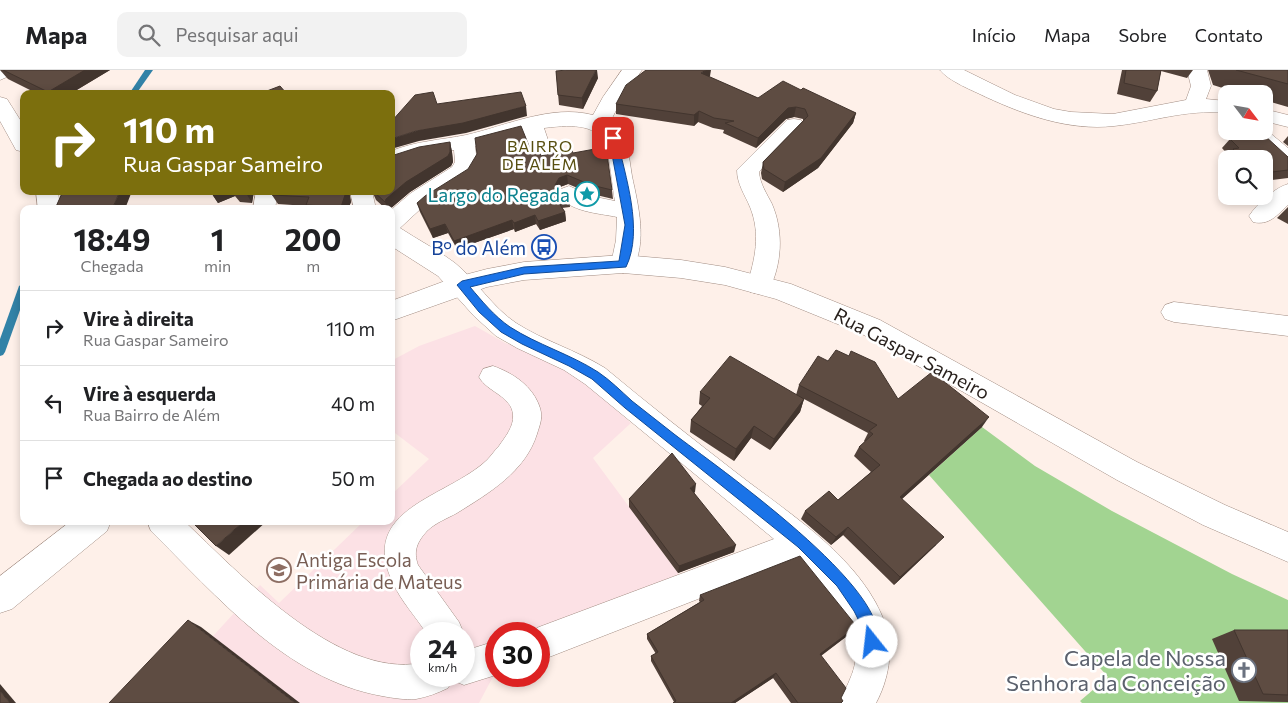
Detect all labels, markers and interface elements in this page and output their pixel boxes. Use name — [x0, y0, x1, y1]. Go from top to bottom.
search box — [117, 12, 467, 57]
text: Mapa — [25, 20, 87, 49]
icon: search — [135, 21, 163, 49]
text: Pesquisar aqui — [175, 23, 299, 46]
text: Início — [972, 24, 1016, 46]
text: Mapa — [1044, 24, 1090, 46]
text: Sobre — [1118, 24, 1167, 46]
text: Contato — [1195, 24, 1263, 46]
north arrow — [1218, 85, 1272, 140]
map controls — [1218, 85, 1273, 205]
text: 110 m — [123, 107, 215, 150]
icon: right — [40, 110, 105, 175]
pin — [592, 117, 634, 159]
icon: arrive — [599, 124, 627, 152]
district label: BAIRRO DE ALÉM — [502, 136, 578, 173]
text: Rua Gaspar Sameiro — [123, 150, 323, 177]
button: search — [1218, 150, 1273, 205]
place icon: Largo do Regada — [574, 181, 600, 207]
place label: Largo do Regada — [427, 183, 570, 206]
text: 18:49 — [74, 220, 150, 257]
text: 1 — [211, 220, 224, 257]
text: 200 — [285, 220, 342, 257]
bus stop icon: Bº do Além — [531, 234, 557, 260]
place label: Bº do Além — [431, 236, 526, 259]
text: Chegada — [80, 256, 144, 275]
text: min — [204, 256, 231, 275]
text: m — [306, 256, 320, 275]
street label: Rua Gaspar Sameiro — [830, 302, 994, 404]
text: Vire à direita — [83, 307, 194, 330]
icon: right — [40, 314, 68, 342]
text: 110 m — [326, 317, 375, 340]
text: Rua Gaspar Sameiro — [83, 330, 229, 349]
text: Vire à esquerda — [83, 382, 216, 405]
icon: left — [40, 389, 68, 417]
text: 40 m — [331, 392, 375, 415]
text: Rua Bairro de Além — [83, 405, 220, 424]
icon: arrive — [40, 464, 68, 492]
text: Chegada ao destino — [83, 467, 253, 490]
text: 50 m — [331, 467, 375, 490]
place label: Antiga Escola Primária de Mateus — [296, 548, 462, 593]
school or university icon: Antiga Escola Primária de Mateus — [266, 557, 292, 583]
position arrow — [845, 615, 897, 667]
speed limit sign: 30 — [485, 622, 550, 687]
text: 24 — [428, 633, 457, 663]
place label: Capela de Nossa Senhora da Conceição — [1006, 644, 1226, 696]
church icon: Capela de Nossa Senhora da Conceição — [1231, 657, 1257, 683]
text: km/h — [428, 660, 457, 674]

